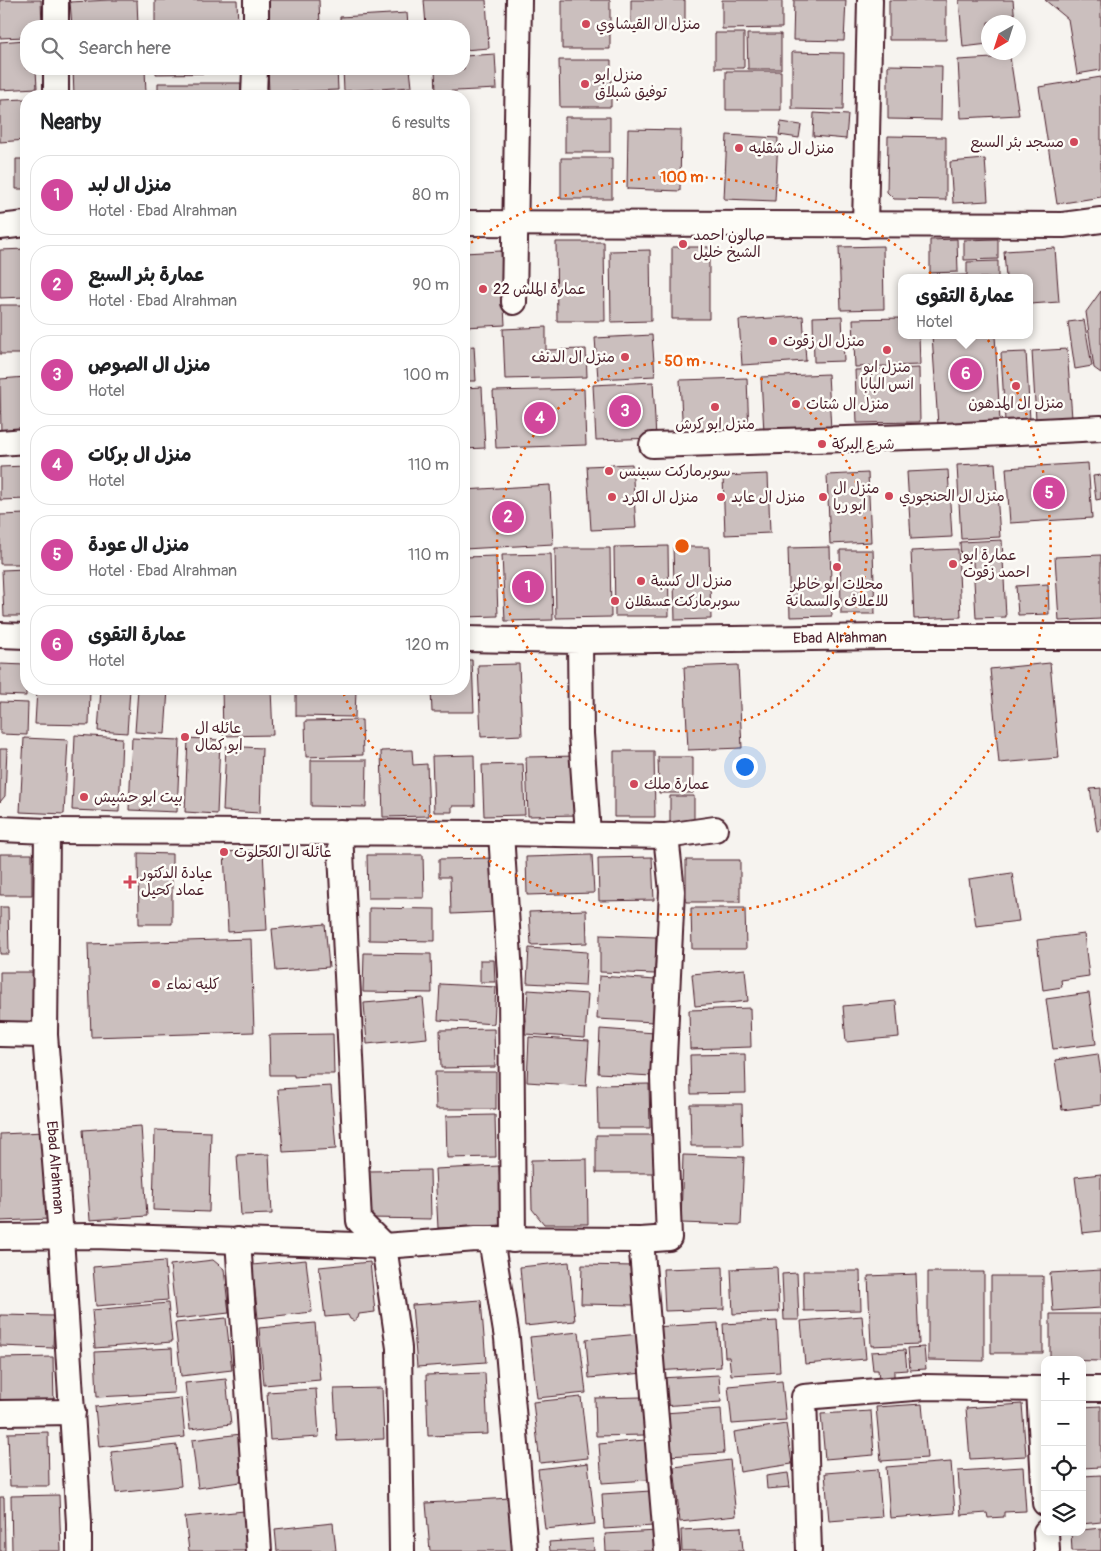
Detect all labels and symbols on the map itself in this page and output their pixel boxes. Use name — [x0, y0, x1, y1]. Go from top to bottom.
place label: منزل ال القيشاوي — [596, 15, 701, 35]
north arrow — [981, 15, 1026, 60]
marker: منزل ال القيشاوي — [580, 18, 592, 30]
place label: منزل ابو توفيق شبلاق — [594, 66, 667, 102]
marker: منزل ابو توفيق شبلاق — [579, 78, 591, 90]
place label: مسجد بئر السبع — [970, 133, 1064, 153]
marker: مسجد بئر السبع — [1068, 136, 1080, 148]
place label: منزل ال شقليه — [749, 139, 834, 158]
marker: منزل ال شقليه — [733, 142, 745, 154]
text: 100 m — [661, 168, 703, 187]
place label: صالون احمد الشيخ خليل — [693, 226, 765, 262]
marker: صالون احمد الشيخ خليل — [677, 238, 689, 250]
place label: عمارة الملش 22 — [493, 280, 586, 299]
marker: عمارة الملش 22 — [477, 283, 489, 295]
place label: منزل ال زقوت — [783, 332, 865, 351]
marker: منزل ال زقوت — [767, 335, 779, 347]
marker: منزل ابو انس البابا — [881, 344, 893, 356]
place label: منزل ال الدنف — [532, 348, 615, 367]
marker: منزل ال الدنف — [619, 351, 631, 363]
text: 50 m — [665, 352, 699, 371]
pin: 6 — [950, 355, 982, 393]
place label: منزل ابو انس البابا — [860, 358, 914, 394]
marker: منزل ال المدهون — [1010, 380, 1022, 392]
pin: 3 — [609, 392, 641, 430]
place label: منزل ال المدهون — [968, 394, 1064, 413]
place label: منزل ال شتات — [806, 395, 889, 414]
marker: منزل ال شتات — [790, 398, 802, 410]
pin: 4 — [524, 399, 556, 437]
marker: منزل ابو كرش — [709, 401, 721, 413]
place label: منزل ابو كرش — [675, 415, 755, 434]
place label: شرع البركة — [832, 435, 895, 454]
marker: شرع البركة — [816, 438, 828, 450]
place label: سوبرماركت سبينس — [619, 462, 731, 481]
marker: سوبرماركت سبينس — [603, 465, 615, 477]
pin: 5 — [1033, 474, 1065, 512]
place label: منزل ال ابو ريا — [833, 479, 880, 515]
place label: منزل ال الحنجوري — [899, 487, 1005, 507]
place label: منزل ال الكرد — [622, 488, 699, 507]
place label: منزل ال عابد — [731, 488, 805, 507]
marker: منزل ال الحنجوري — [883, 490, 895, 502]
marker: منزل ال الكرد — [606, 491, 618, 503]
marker: منزل ال عابد — [715, 491, 727, 503]
marker: منزل ال ابو ريا — [817, 491, 829, 503]
pin: 2 — [492, 498, 524, 536]
centre of rings — [673, 537, 691, 555]
place label: عمارة ابو احمد زقوت — [962, 546, 1030, 582]
marker: عمارة ابو احمد زقوت — [947, 558, 959, 570]
marker: محلات ابو خاطر للاعلاف والسمانة — [831, 561, 843, 573]
pin: 1 — [512, 568, 544, 606]
place label: منزل ال كسبة — [651, 572, 732, 591]
marker: منزل ال كسبة — [635, 575, 647, 587]
place label: محلات ابو خاطر للاعلاف والسمانة — [786, 575, 888, 611]
place label: سوبرماركت عسقلان — [625, 592, 740, 611]
marker: سوبرماركت عسقلان — [609, 595, 621, 607]
street label: Ebad Alrahman — [793, 627, 887, 648]
place label: عائله ال ابو كمال — [195, 719, 243, 755]
marker: عائله ال ابو كمال — [179, 731, 191, 743]
your location — [732, 754, 758, 780]
place label: عمارة ملك — [644, 775, 710, 794]
marker: عمارة ملك — [628, 778, 640, 790]
place label: بيت ابو حشيش — [94, 788, 183, 807]
marker: بيت ابو حشيش — [78, 791, 90, 803]
place label: عائله ال الكحلوت — [234, 843, 331, 862]
marker: عائله ال الكحلوت — [218, 846, 230, 858]
place label: عيادة الدكتور عماد كحيل — [140, 864, 213, 900]
marker: عيادة الدكتور عماد كحيل — [123, 875, 137, 889]
place label: كليه نماء — [166, 975, 219, 994]
marker: كليه نماء — [150, 978, 162, 990]
street label: Ebad Alrahman — [42, 1120, 69, 1215]

